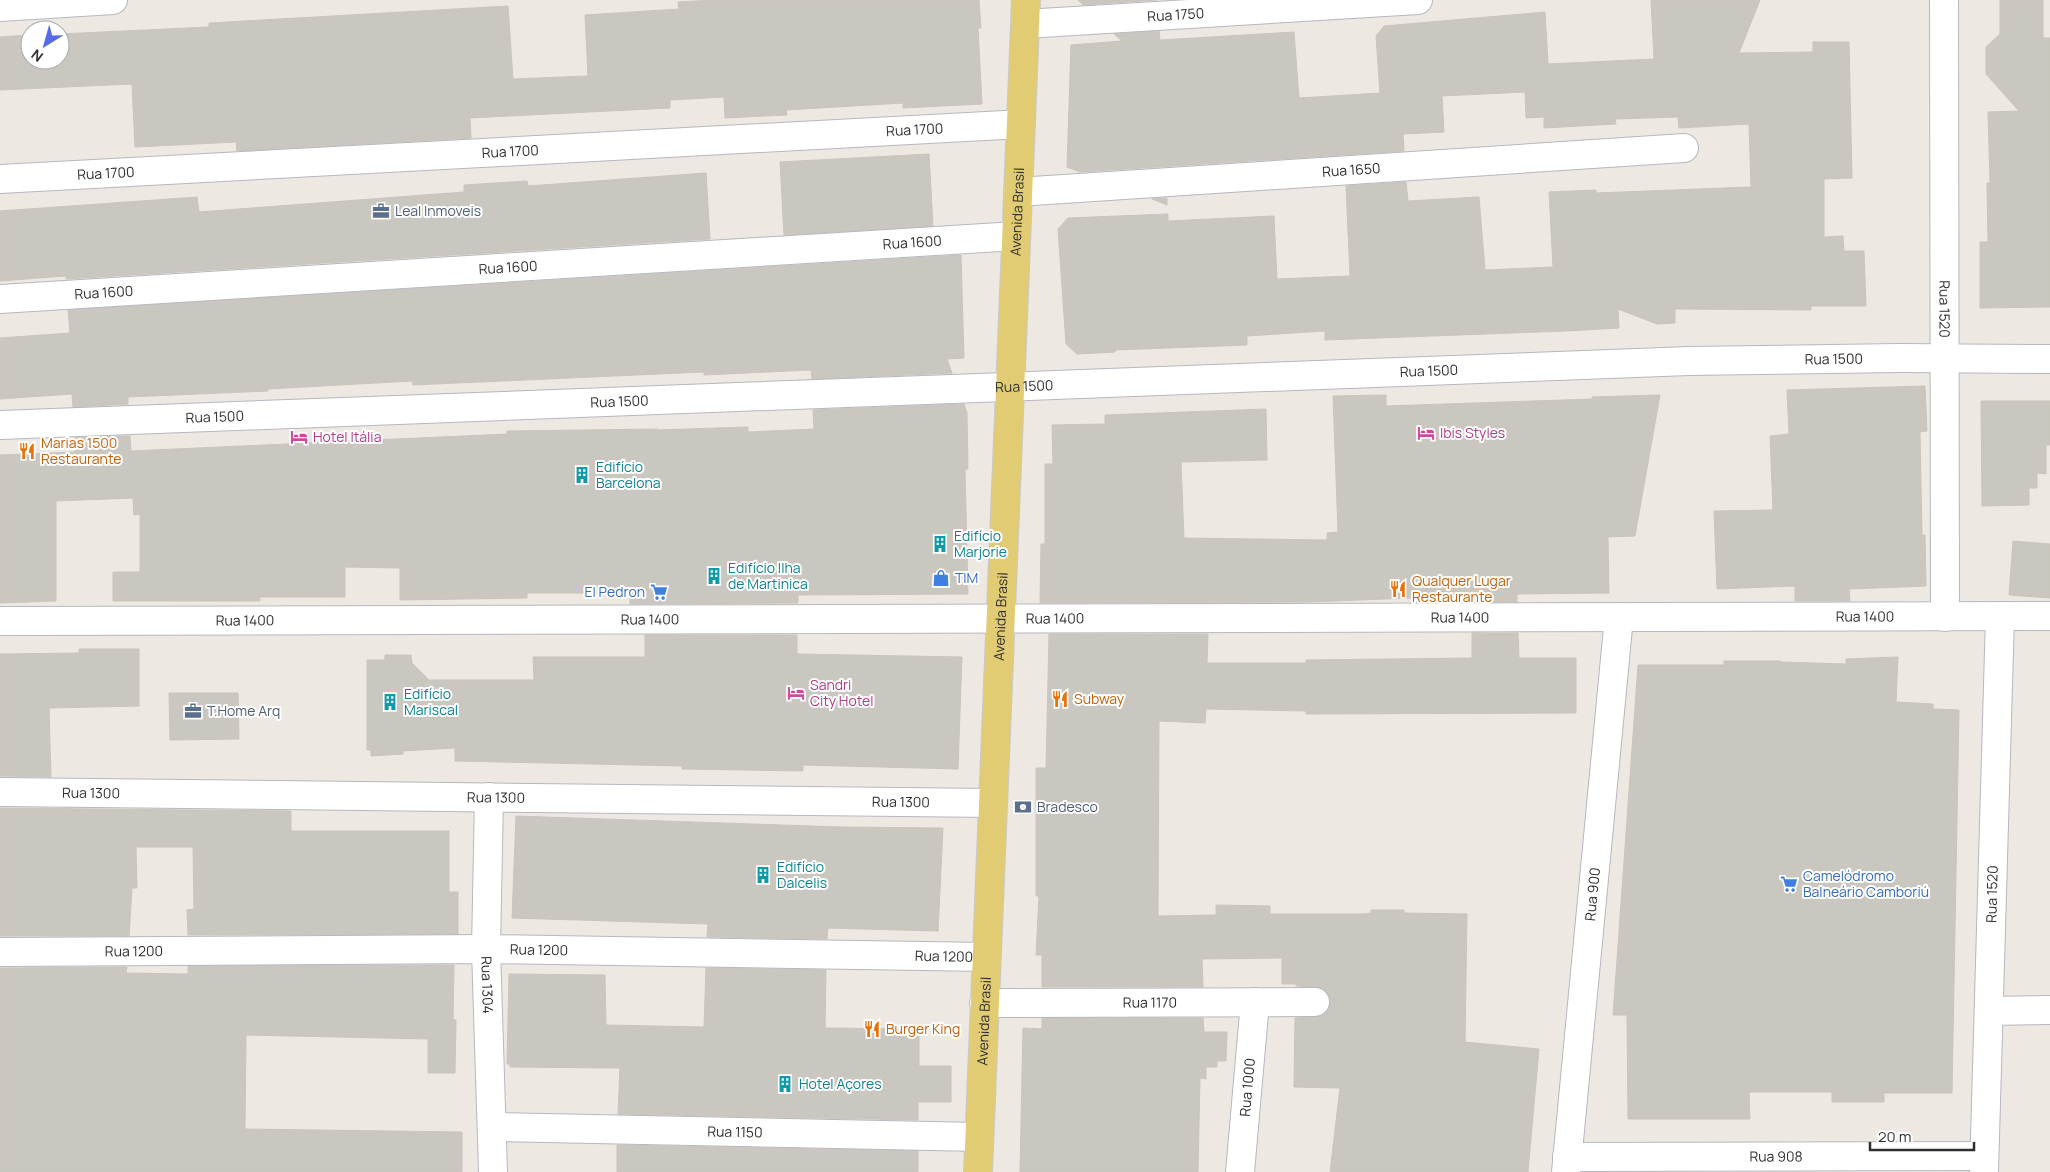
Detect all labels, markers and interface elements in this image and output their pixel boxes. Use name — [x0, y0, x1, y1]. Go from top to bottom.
street label: Rua 1750 — [1147, 3, 1205, 26]
north arrow — [20, 20, 70, 70]
text: N — [27, 45, 47, 66]
street label: Rua 1700 — [886, 118, 944, 140]
street label: Rua 1700 — [481, 140, 539, 162]
street label: Rua 1650 — [1321, 158, 1381, 181]
street label: Rua 1700 — [77, 162, 135, 184]
street label: Avenida Brasil — [1006, 167, 1028, 256]
office icon: Leal Inmoveis — [371, 201, 391, 221]
place label: Leal Inmoveis — [395, 201, 481, 220]
street label: Rua 1600 — [882, 231, 942, 253]
street label: Rua 1600 — [478, 256, 538, 278]
street label: Rua 1520 — [1935, 280, 1955, 338]
street label: Rua 1600 — [74, 281, 134, 303]
street label: Rua 1500 — [1804, 349, 1863, 368]
street label: Rua 1500 — [1399, 360, 1458, 381]
street label: Rua 1500 — [995, 375, 1054, 396]
street label: Rua 1500 — [590, 390, 649, 412]
street label: Rua 1500 — [185, 406, 244, 427]
hotel icon: Ibis Styles — [1416, 423, 1436, 443]
place label: Ibis Styles — [1440, 423, 1505, 442]
hotel icon: Hotel Itália — [289, 427, 309, 447]
place label: Hotel Itália — [313, 427, 381, 446]
place label: Marias 1500 Restaurante — [41, 433, 121, 468]
restaurant icon: Marias 1500 Restaurante — [17, 441, 37, 461]
place label: Edifício Barcelona — [596, 457, 661, 492]
building icon: Edifício Barcelona — [572, 465, 592, 485]
place label: Edifício Marjorie — [954, 526, 1007, 561]
building icon: Edifício Marjorie — [930, 534, 950, 554]
place label: Edifício Ilha de Martinica — [728, 558, 808, 593]
building icon: Edifício Ilha de Martinica — [704, 566, 724, 586]
shop icon: TIM — [931, 568, 951, 588]
place label: TIM — [955, 568, 978, 587]
place label: Qualquer Lugar Restaurante — [1412, 571, 1511, 606]
street label: Avenida Brasil — [989, 572, 1012, 661]
restaurant icon: Qualquer Lugar Restaurante — [1388, 579, 1408, 599]
place label: El Pedron — [585, 582, 645, 601]
supermarket icon: El Pedron — [649, 582, 669, 602]
street label: Rua 1400 — [1836, 606, 1894, 626]
street label: Rua 1400 — [1431, 607, 1489, 627]
street label: Rua 1400 — [1026, 608, 1084, 627]
street label: Rua 1400 — [621, 609, 679, 628]
street label: Rua 1400 — [216, 610, 274, 629]
place label: Sandri City Hotel — [810, 675, 874, 710]
hotel icon: Sandri City Hotel — [786, 683, 806, 703]
place label: Edifício Mariscal — [404, 684, 458, 719]
restaurant icon: Subway — [1050, 689, 1070, 709]
place label: Subway — [1074, 689, 1125, 708]
building icon: Edifício Mariscal — [380, 692, 400, 712]
office icon: T.Home Arq — [183, 701, 203, 721]
place label: T.Home Arq — [207, 701, 280, 720]
street label: Rua 1300 — [62, 783, 120, 802]
street label: Rua 1300 — [467, 787, 525, 807]
street label: Rua 1300 — [872, 792, 930, 811]
bank icon: Bradesco — [1013, 797, 1033, 817]
place label: Bradesco — [1037, 797, 1098, 816]
place label: Edifício Dalcelis — [777, 857, 827, 892]
building icon: Edifício Dalcelis — [753, 865, 773, 885]
street label: Rua 1520 — [1981, 865, 2002, 923]
place label: Camelódromo Balneário Camboriú — [1803, 866, 1929, 901]
street label: Rua 900 — [1580, 867, 1604, 922]
supermarket icon: Camelódromo Balneário Camboriú — [1779, 874, 1799, 894]
street label: Rua 1200 — [510, 939, 568, 959]
street label: Rua 1200 — [105, 941, 163, 960]
street label: Rua 1200 — [915, 946, 973, 966]
street label: Rua 1304 — [477, 956, 498, 1014]
street label: Avenida Brasil — [972, 976, 995, 1066]
street label: Rua 1170 — [1123, 992, 1177, 1012]
restaurant icon: Burger King — [862, 1019, 882, 1039]
place label: Burger King — [886, 1019, 960, 1038]
street label: Rua 1000 — [1235, 1057, 1259, 1117]
building icon: Hotel Açores — [775, 1074, 795, 1094]
place label: Hotel Açores — [799, 1074, 882, 1093]
scale bar — [1870, 1120, 1974, 1152]
street label: Rua 1150 — [707, 1121, 763, 1142]
text: 20 m — [1878, 1126, 1911, 1147]
street label: Rua 908 — [1749, 1146, 1803, 1166]

